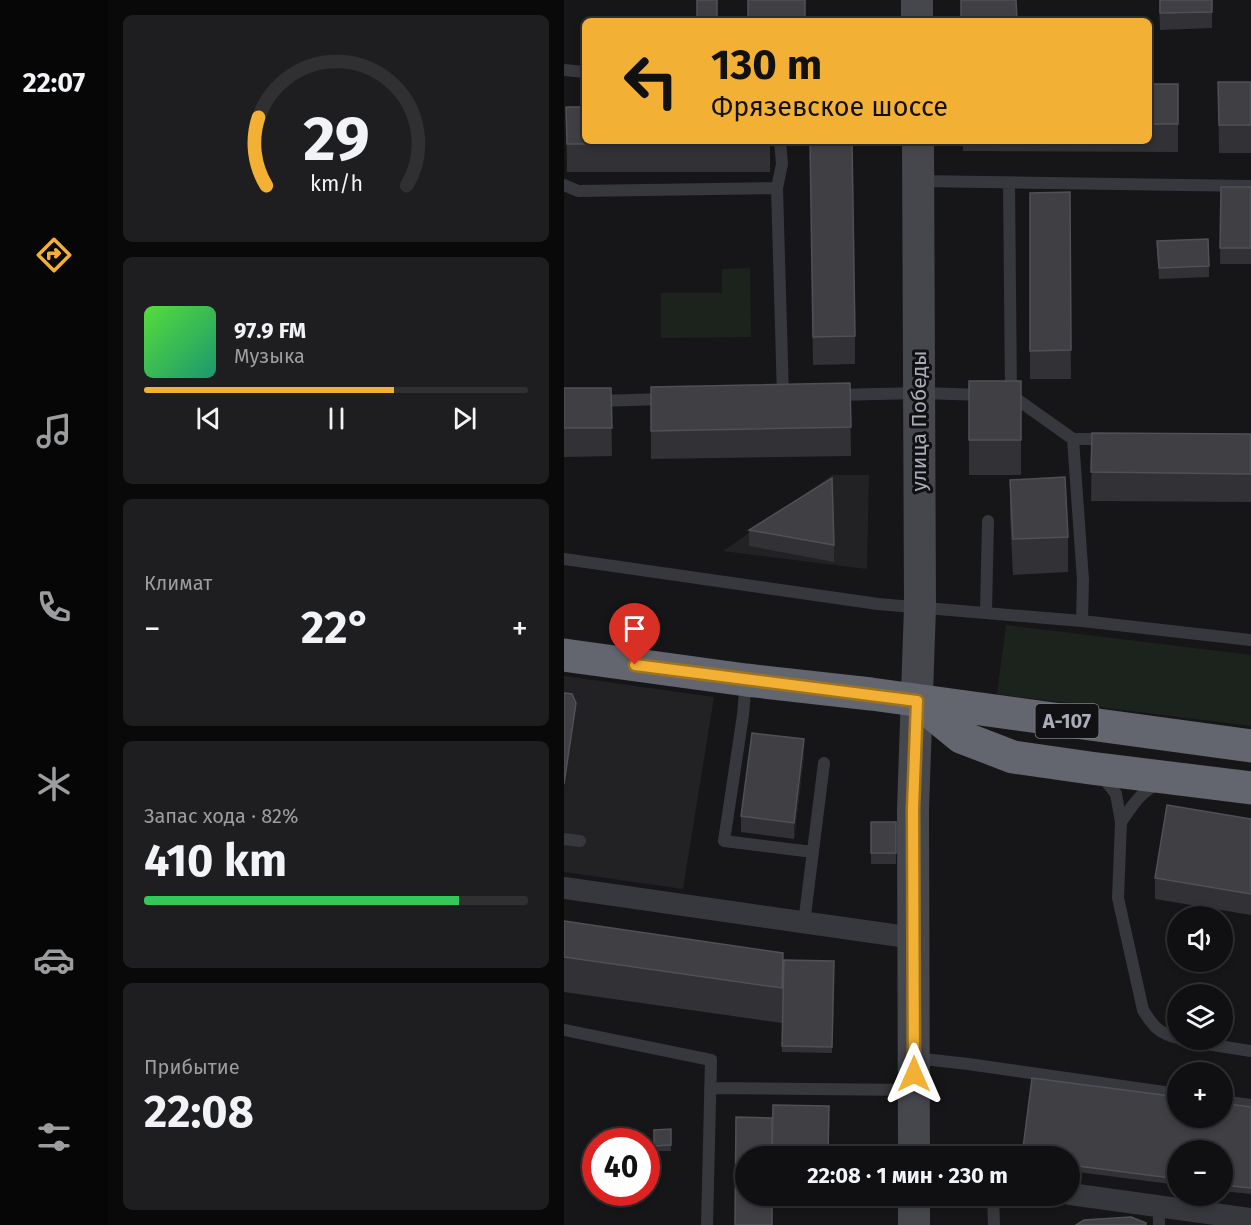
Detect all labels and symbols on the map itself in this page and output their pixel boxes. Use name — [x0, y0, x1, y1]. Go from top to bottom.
street label: улица Победы — [906, 350, 932, 492]
pin — [609, 603, 660, 665]
road number: А-107 — [1036, 704, 1098, 738]
position arrow — [882, 1042, 946, 1106]
speed limit sign: 40 — [582, 1128, 660, 1206]

